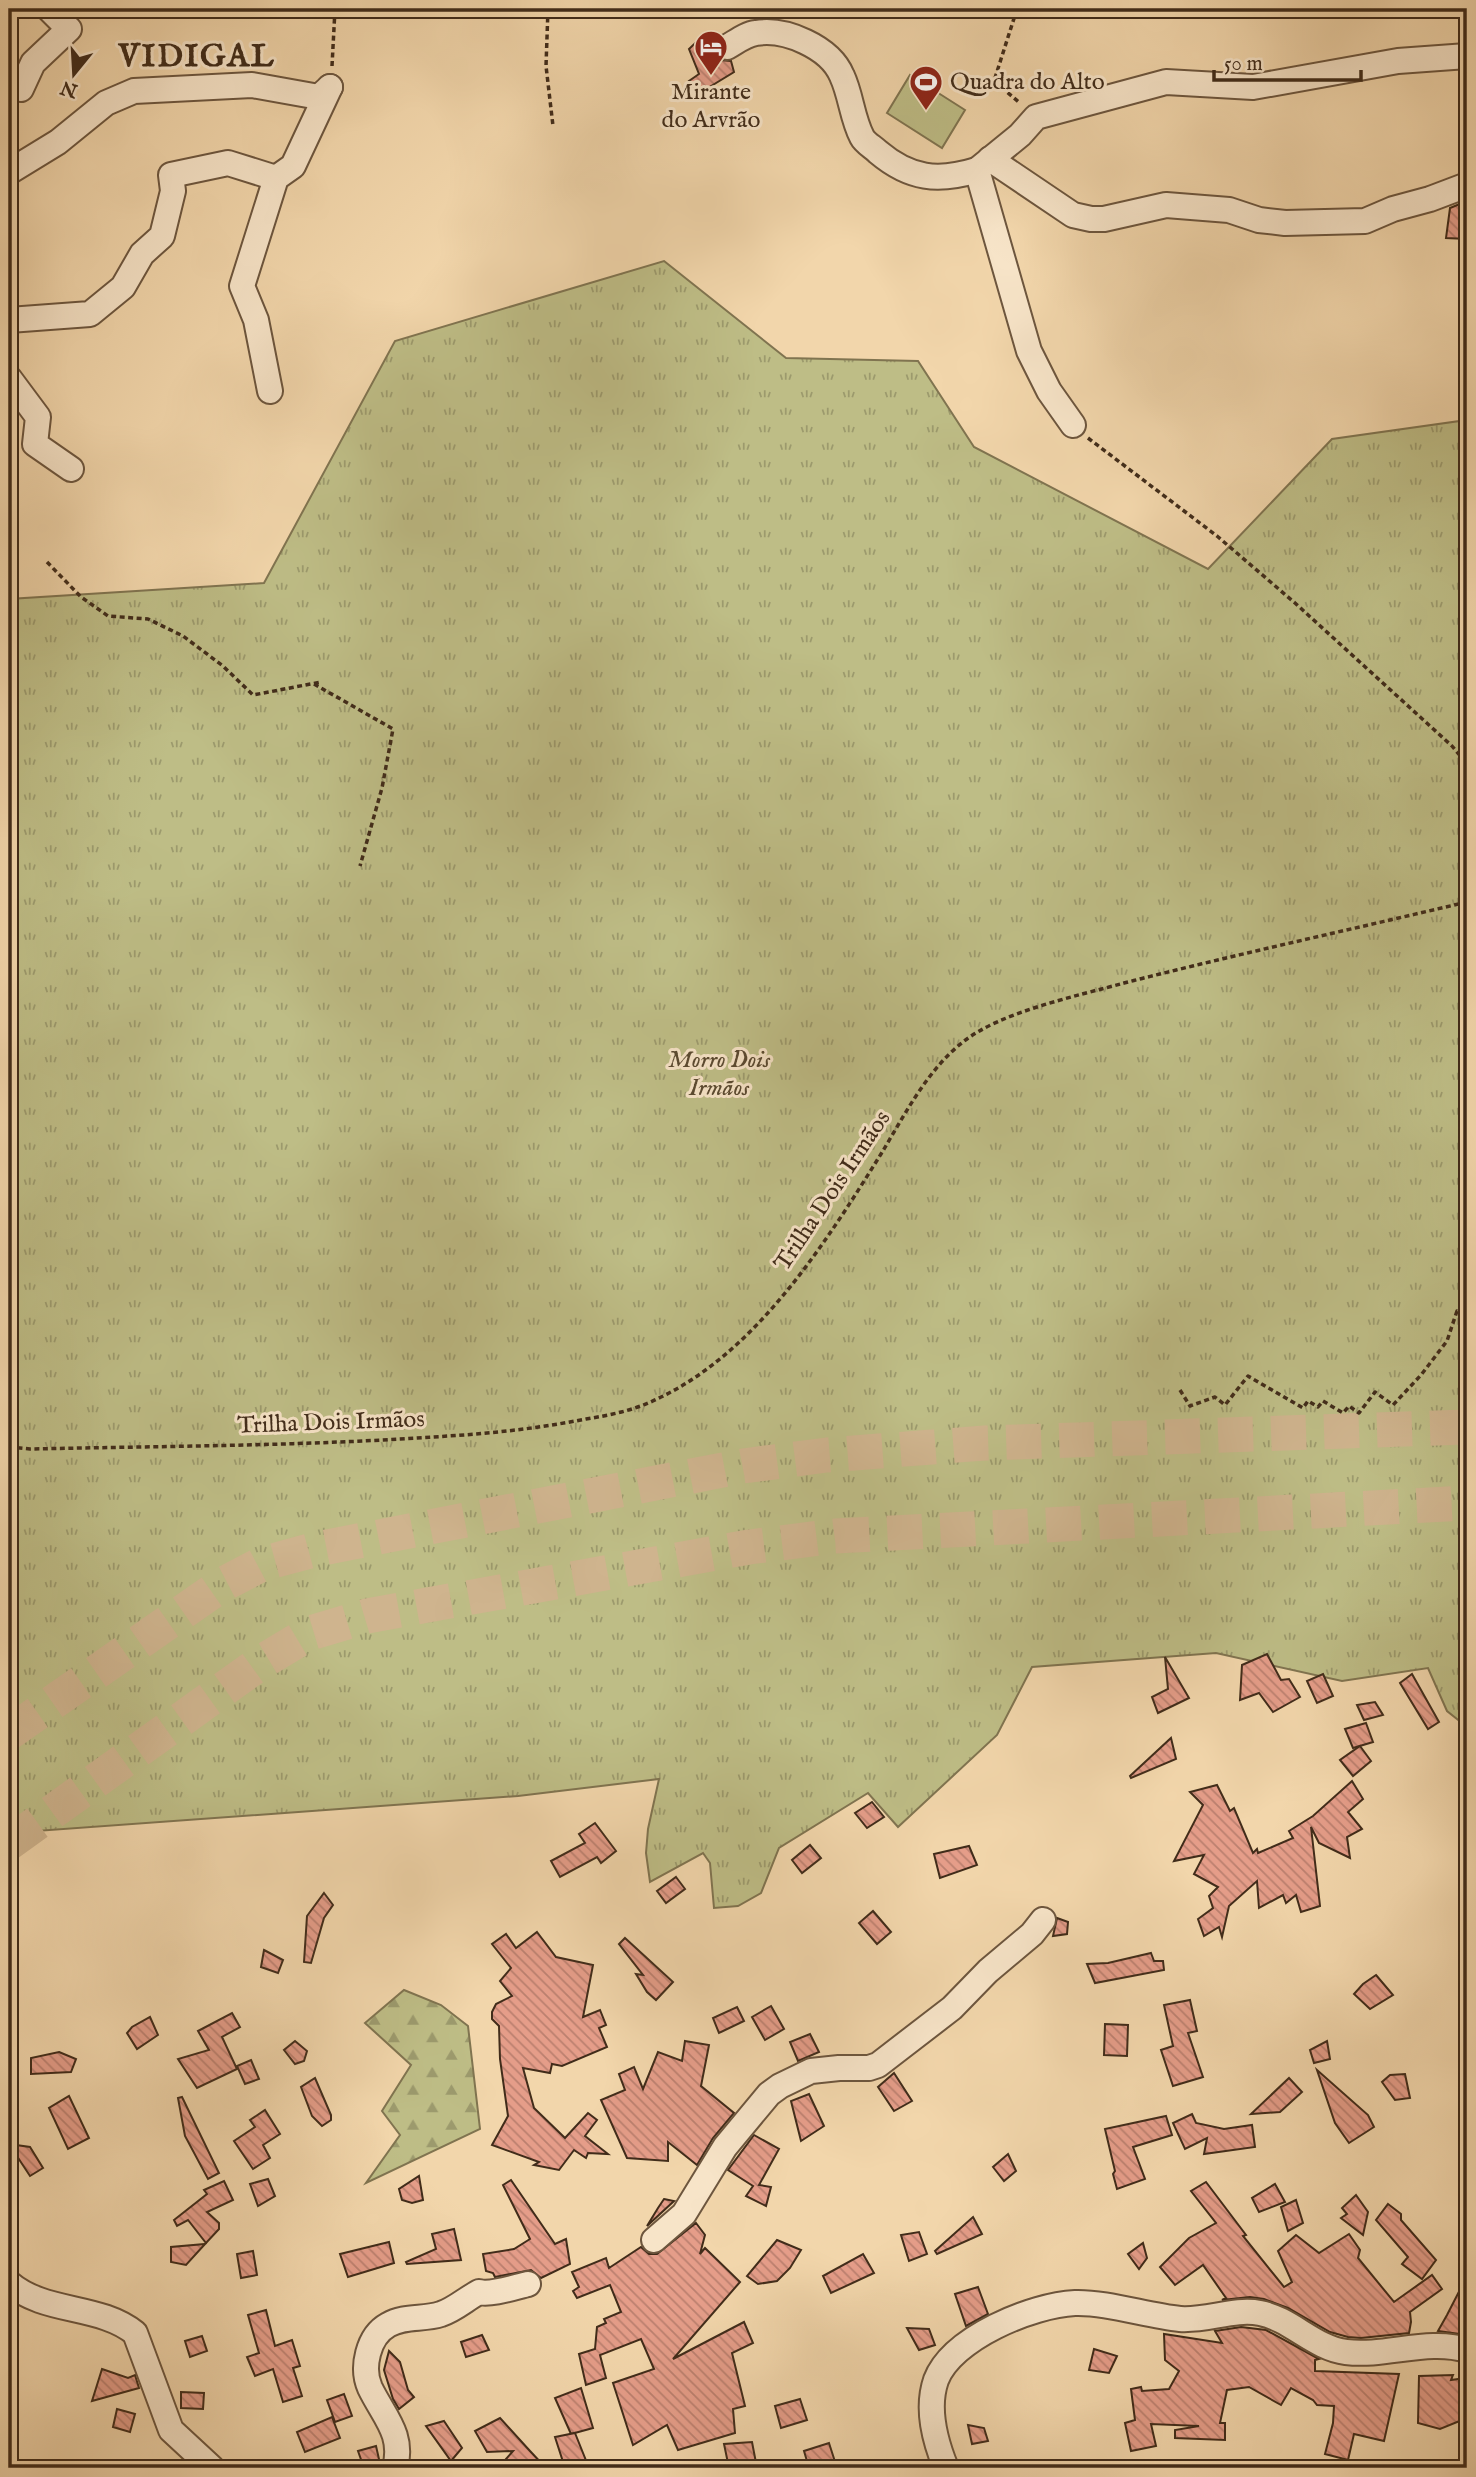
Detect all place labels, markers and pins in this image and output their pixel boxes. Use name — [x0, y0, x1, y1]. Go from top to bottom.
hotel icon: Mirante do Arvrão — [692, 28, 730, 77]
sports icon: Quadra do Alto — [907, 63, 945, 112]
place label: Quadra do Alto — [950, 67, 1105, 98]
place label: Mirante do Arvrão — [662, 77, 760, 136]

